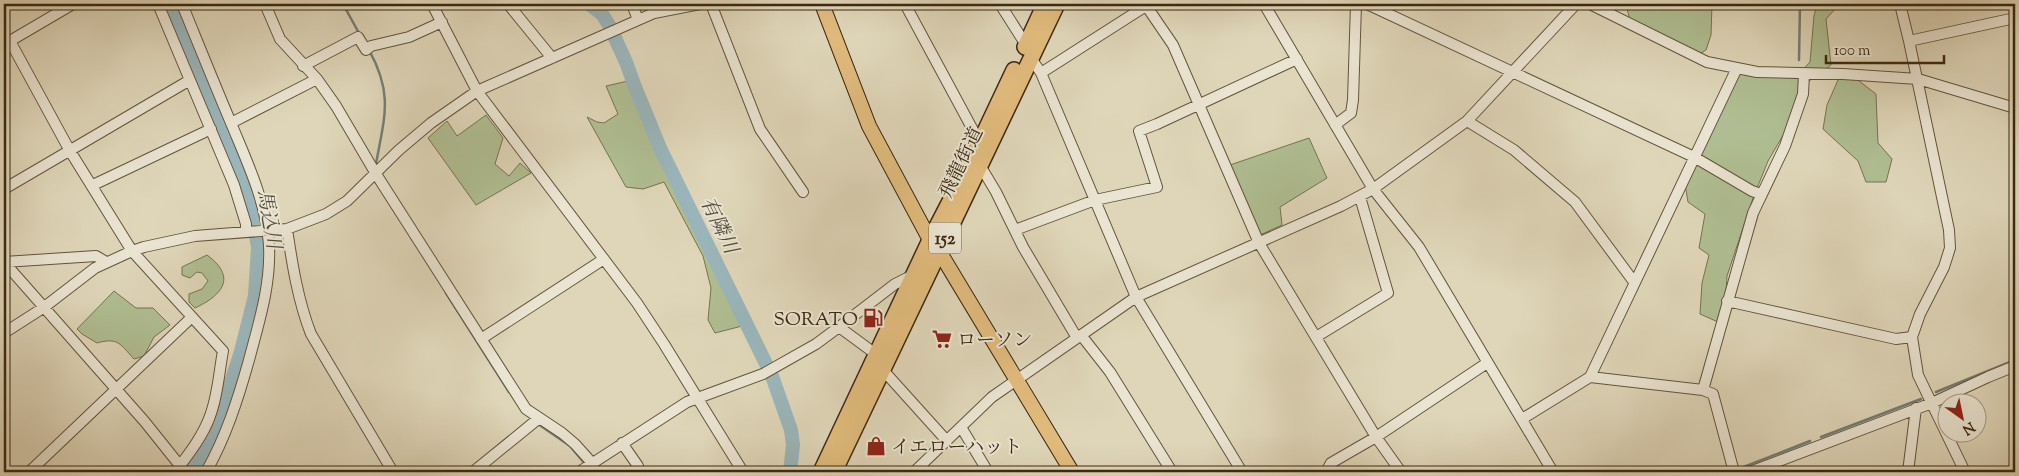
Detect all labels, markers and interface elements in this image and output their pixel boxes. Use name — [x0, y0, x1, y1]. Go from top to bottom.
scale bar — [1826, 32, 1944, 64]
text: 100 m — [1834, 41, 1871, 62]
street label: 飛龍街道 — [933, 123, 991, 203]
water label: 馬込川 — [248, 187, 287, 253]
water label: 有隣川 — [692, 193, 745, 261]
road number: 152 — [929, 222, 961, 254]
place label: SORATO — [774, 307, 858, 334]
fuel station icon: SORATO — [862, 307, 884, 329]
supermarket icon: ローソン — [931, 328, 953, 350]
place label: ローソン — [957, 328, 1032, 355]
north arrow — [1936, 394, 1986, 444]
text: N — [1958, 416, 1978, 439]
shop icon: イエローハット — [865, 435, 887, 457]
place label: イエローハット — [891, 435, 1022, 462]

